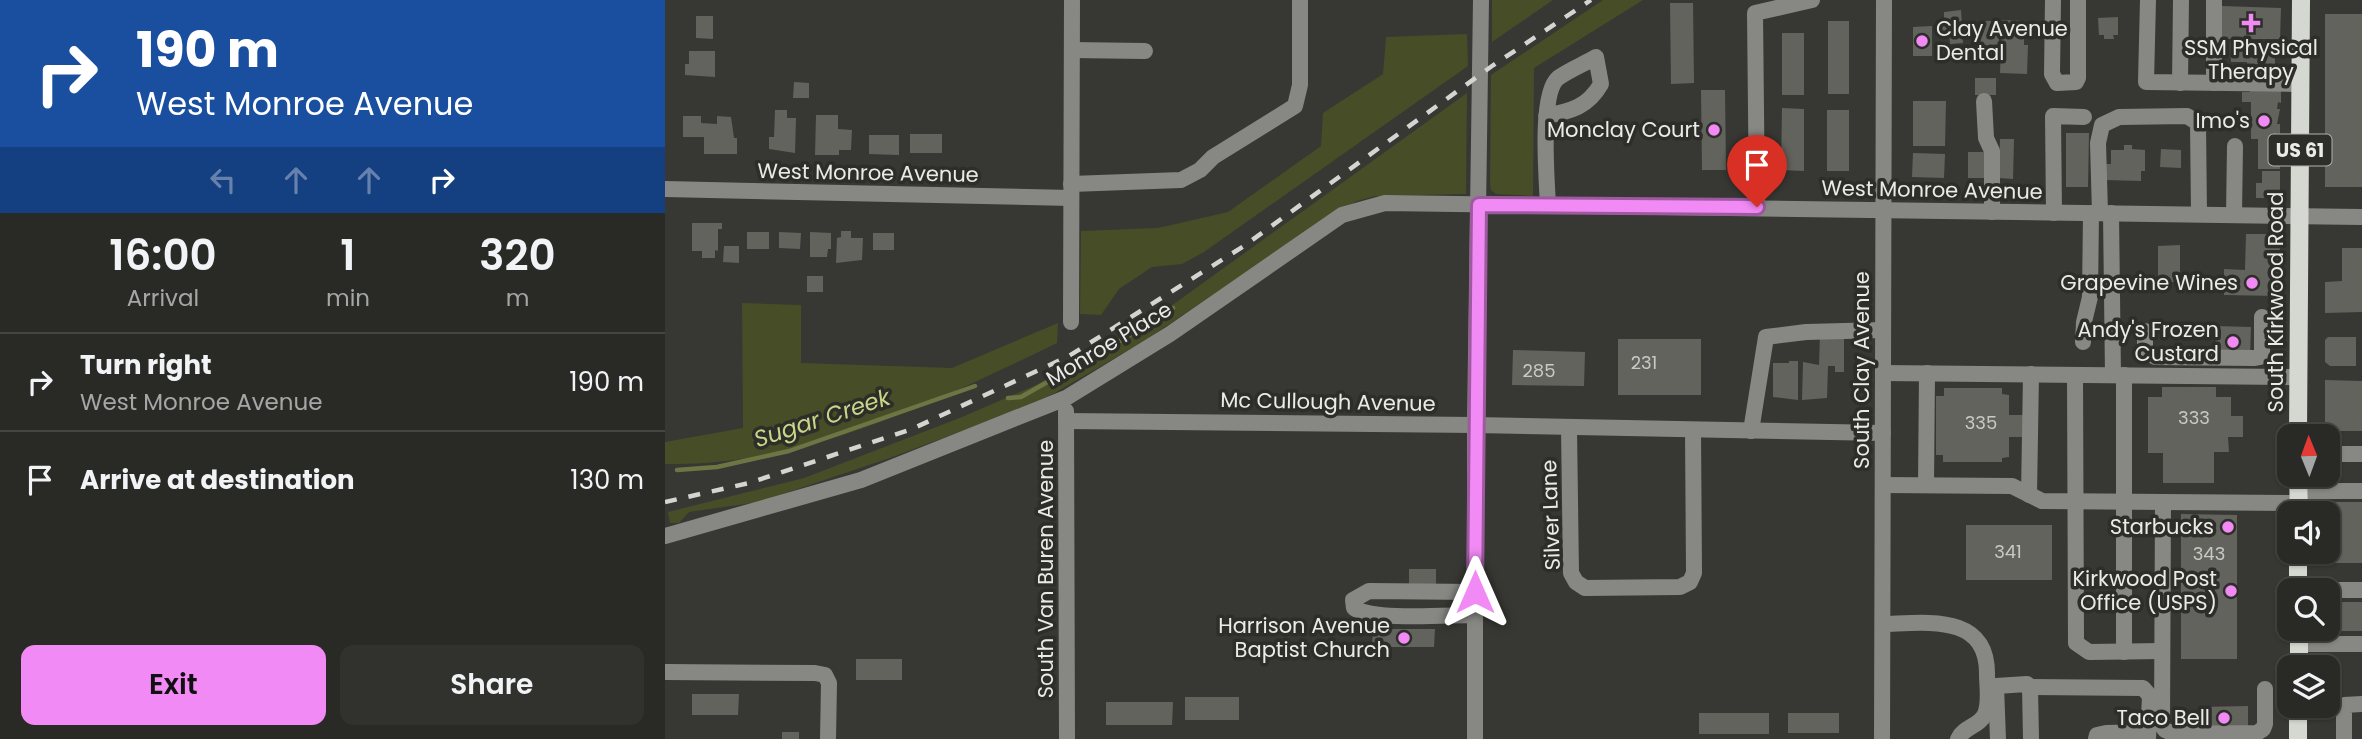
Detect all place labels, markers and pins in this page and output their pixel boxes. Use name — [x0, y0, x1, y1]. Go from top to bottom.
marker: SSM Physical Therapy — [2241, 13, 2261, 33]
place label: Clay Avenue Dental — [1936, 14, 2068, 67]
marker: Clay Avenue Dental — [1914, 33, 1930, 49]
place label: SSM Physical Therapy — [2184, 33, 2318, 86]
place label: Imo's — [2195, 106, 2250, 135]
marker: Imo's — [2256, 113, 2272, 129]
place label: Monclay Court — [1547, 115, 1700, 144]
marker: Monclay Court — [1706, 122, 1722, 138]
pin — [1727, 135, 1787, 207]
place label: Grapevine Wines — [2060, 268, 2238, 297]
marker: Grapevine Wines — [2244, 275, 2260, 291]
place label: Andy's Frozen Custard — [2078, 315, 2219, 368]
marker: Andy's Frozen Custard — [2225, 334, 2241, 350]
place label: Starbucks — [2110, 512, 2214, 541]
marker: Starbucks — [2220, 519, 2236, 535]
place label: Kirkwood Post Office (USPS) — [2072, 564, 2217, 617]
marker: Kirkwood Post Office (USPS) — [2223, 583, 2239, 599]
place label: Harrison Avenue Baptist Church — [1218, 611, 1390, 664]
marker: Harrison Avenue Baptist Church — [1396, 630, 1412, 646]
place label: Taco Bell — [2116, 703, 2210, 732]
marker: Taco Bell — [2216, 710, 2232, 726]

